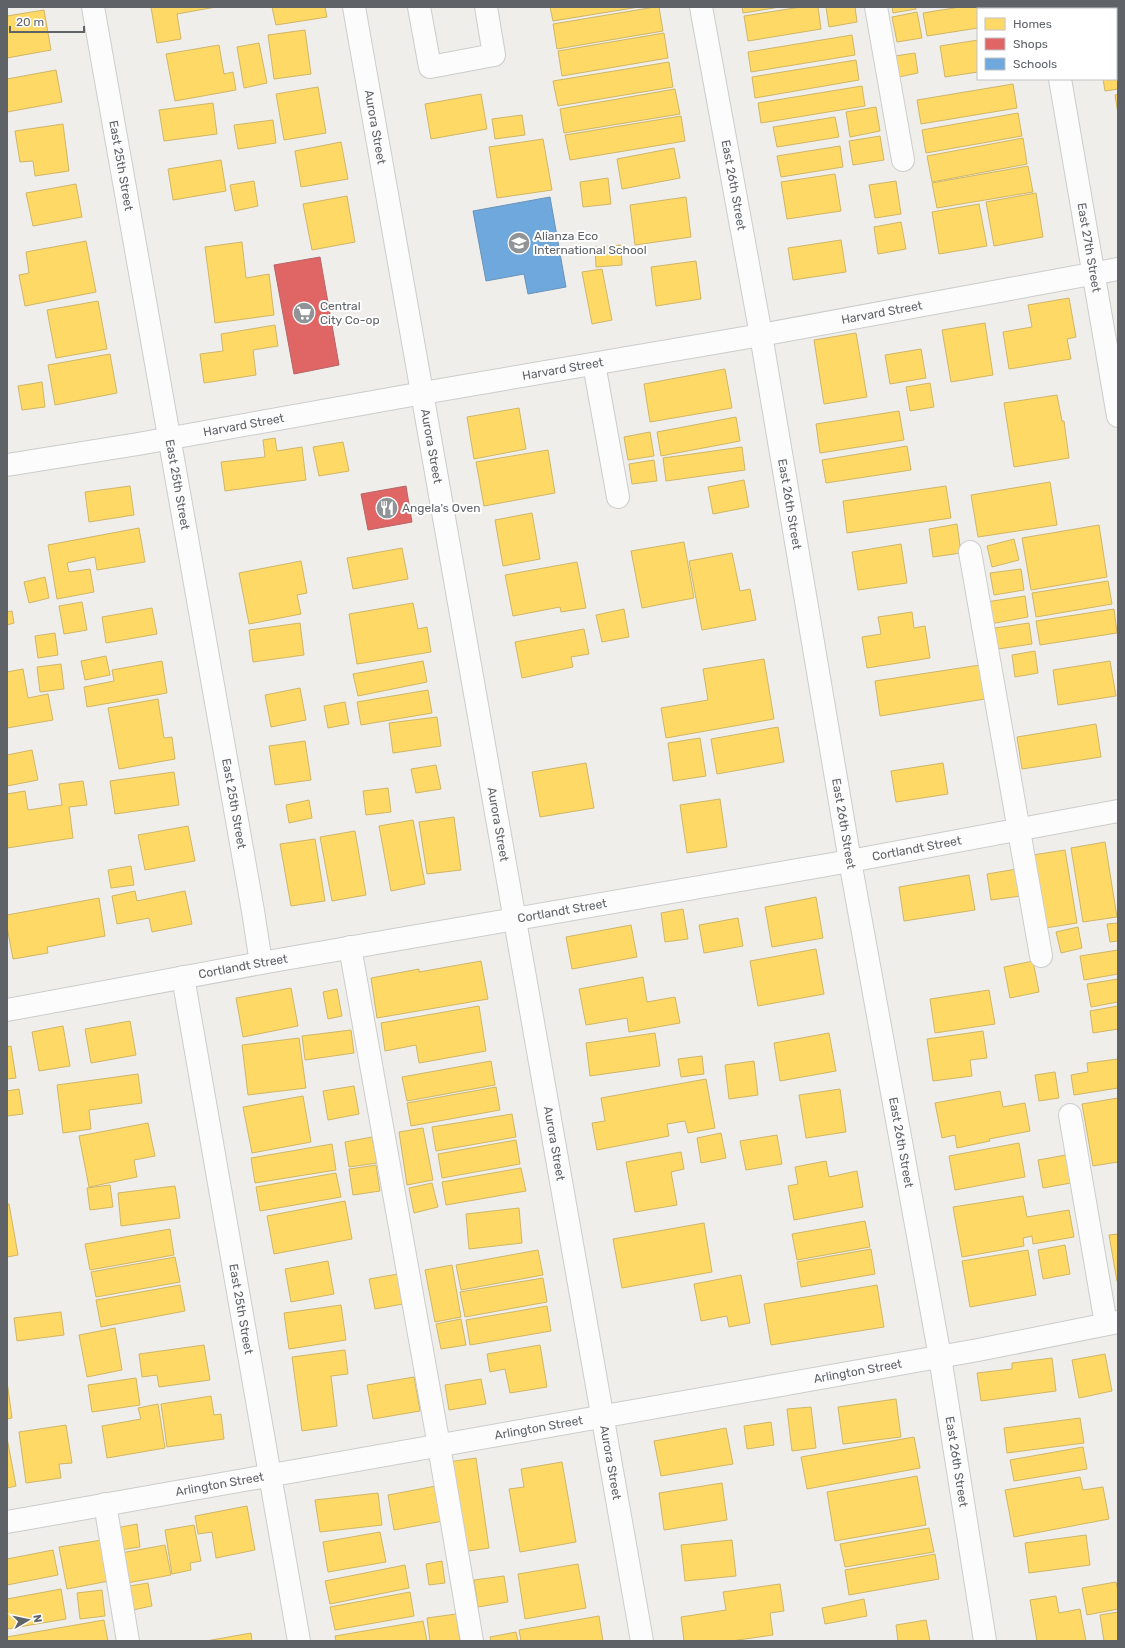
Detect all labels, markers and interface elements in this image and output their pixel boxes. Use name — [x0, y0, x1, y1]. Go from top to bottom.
scale bar — [10, 8, 84, 34]
legend — [977, 8, 1117, 80]
text: 20 m — [16, 15, 44, 29]
text: Homes — [1013, 17, 1052, 31]
text: Shops — [1013, 37, 1048, 51]
text: Schools — [1013, 57, 1057, 71]
street label: Aurora Street — [362, 89, 389, 166]
street label: East 25th Street — [106, 119, 136, 212]
street label: East 26th Street — [718, 139, 749, 232]
street label: East 27th Street — [1074, 202, 1104, 294]
place label: Alianza Eco International School — [534, 229, 647, 257]
school or university icon: Alianza Eco International School — [506, 230, 532, 256]
street label: Harvard Street — [840, 298, 924, 327]
place label: Central City Co-op — [320, 299, 380, 327]
supermarket icon: Central City Co-op — [291, 300, 317, 326]
street label: Harvard Street — [521, 355, 605, 383]
street label: Aurora Street — [418, 408, 445, 485]
street label: Harvard Street — [202, 411, 286, 439]
street label: East 25th Street — [163, 438, 192, 531]
street label: East 26th Street — [775, 458, 804, 551]
restaurant icon: Angela's Oven — [374, 495, 400, 521]
place label: Angela's Oven — [402, 501, 480, 515]
street label: East 25th Street — [219, 757, 249, 850]
street label: East 26th Street — [829, 777, 858, 870]
street label: Aurora Street — [485, 786, 512, 863]
street label: Cortlandt Street — [871, 833, 963, 864]
street label: Cortlandt Street — [516, 896, 608, 925]
street label: Cortlandt Street — [197, 951, 289, 981]
street label: East 26th Street — [886, 1096, 916, 1189]
street label: Aurora Street — [541, 1105, 568, 1182]
street label: East 25th Street — [226, 1263, 256, 1356]
street label: Arlington Street — [812, 1357, 903, 1386]
street label: Arlington Street — [493, 1413, 584, 1443]
street label: East 26th Street — [942, 1415, 971, 1508]
street label: Aurora Street — [597, 1424, 624, 1501]
street label: Arlington Street — [174, 1470, 265, 1499]
north arrow — [8, 1600, 48, 1640]
text: N — [30, 1614, 44, 1624]

